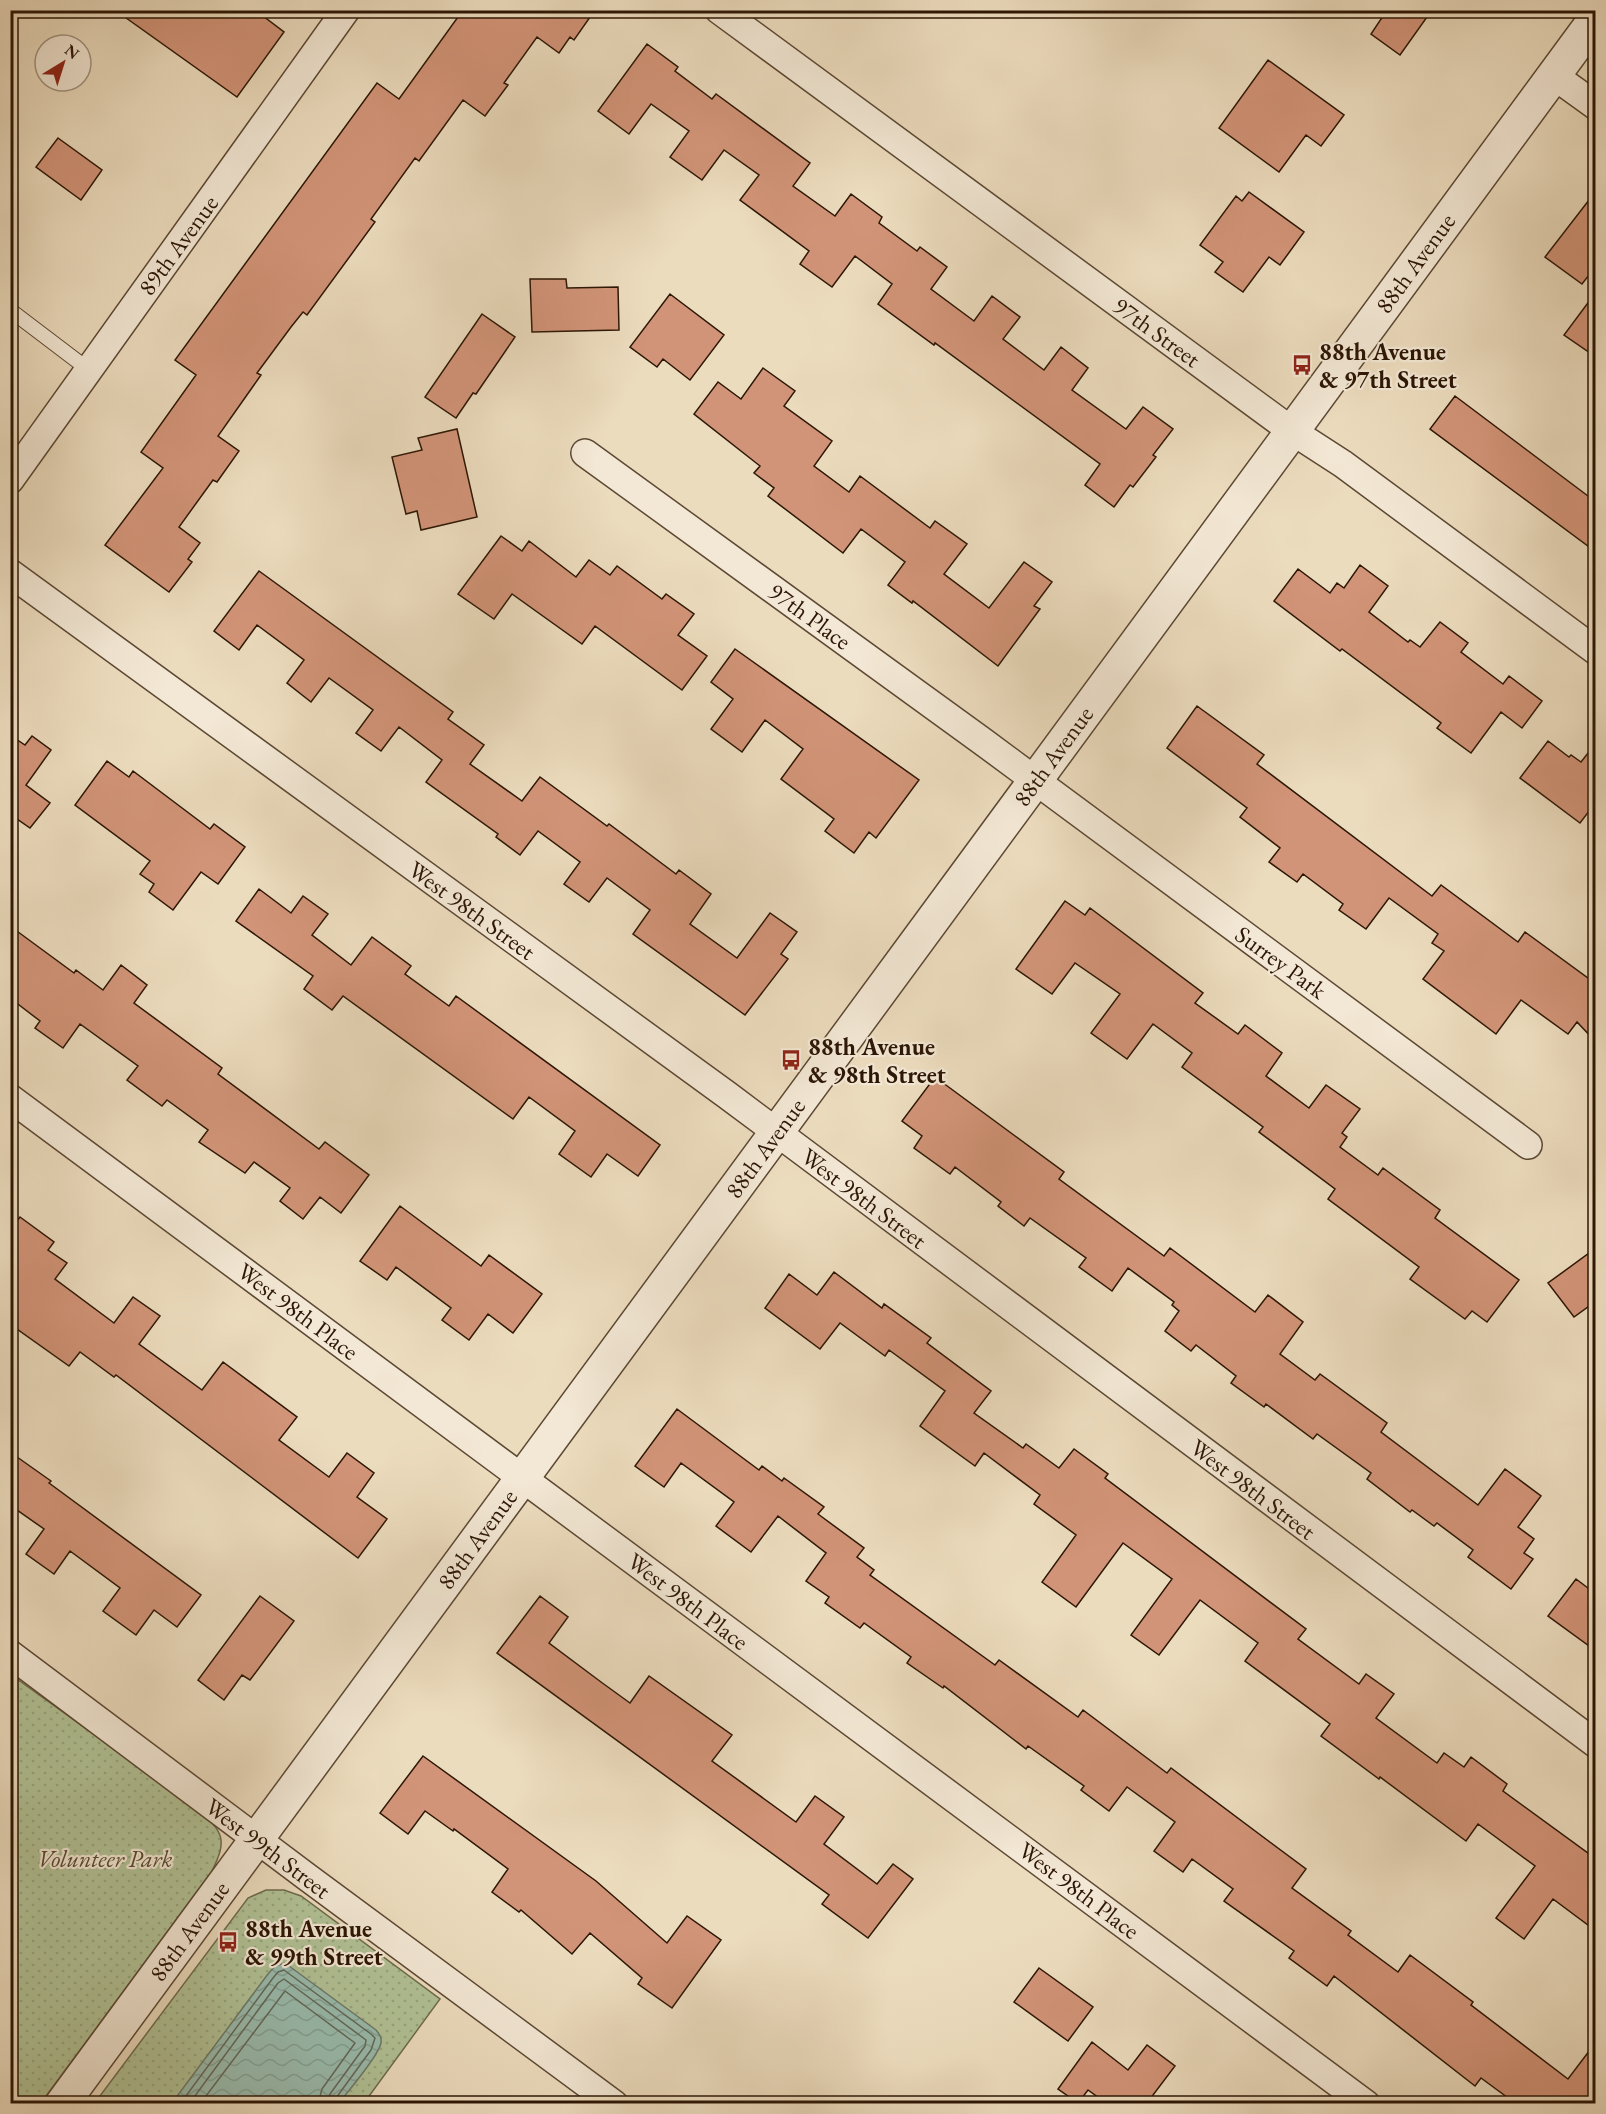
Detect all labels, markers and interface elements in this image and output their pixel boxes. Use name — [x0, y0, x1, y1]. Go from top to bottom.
north arrow — [33, 33, 93, 93]
text: N — [60, 39, 84, 64]
street label: 89th Avenue — [131, 189, 225, 301]
street label: 88th Avenue — [1368, 207, 1462, 319]
street label: 97th Street — [1107, 290, 1207, 374]
place label: 88th Avenue & 97th Street — [1319, 336, 1457, 395]
bus stop icon: 88th Avenue & 97th Street — [1290, 353, 1314, 377]
street label: 97th Place — [762, 576, 858, 656]
street label: 88th Avenue — [1006, 700, 1100, 812]
street label: West 98th Street — [402, 854, 542, 967]
street label: Surrey Park — [1229, 918, 1333, 1006]
place label: 88th Avenue & 98th Street — [808, 1031, 946, 1090]
bus stop icon: 88th Avenue & 98th Street — [779, 1048, 803, 1072]
street label: 88th Avenue — [718, 1092, 812, 1204]
street label: West 98th Street — [795, 1141, 933, 1256]
street label: West 98th Place — [231, 1255, 365, 1367]
street label: West 98th Street — [1184, 1432, 1322, 1547]
street label: 88th Avenue — [430, 1483, 524, 1595]
street label: West 98th Place — [621, 1545, 755, 1657]
street label: West 99th Street — [199, 1791, 337, 1906]
street label: West 98th Place — [1012, 1834, 1146, 1946]
park label: Volunteer Park — [38, 1843, 173, 1874]
street label: 88th Avenue — [142, 1875, 236, 1987]
place label: 88th Avenue & 99th Street — [245, 1913, 383, 1972]
bus stop icon: 88th Avenue & 99th Street — [216, 1930, 240, 1954]

